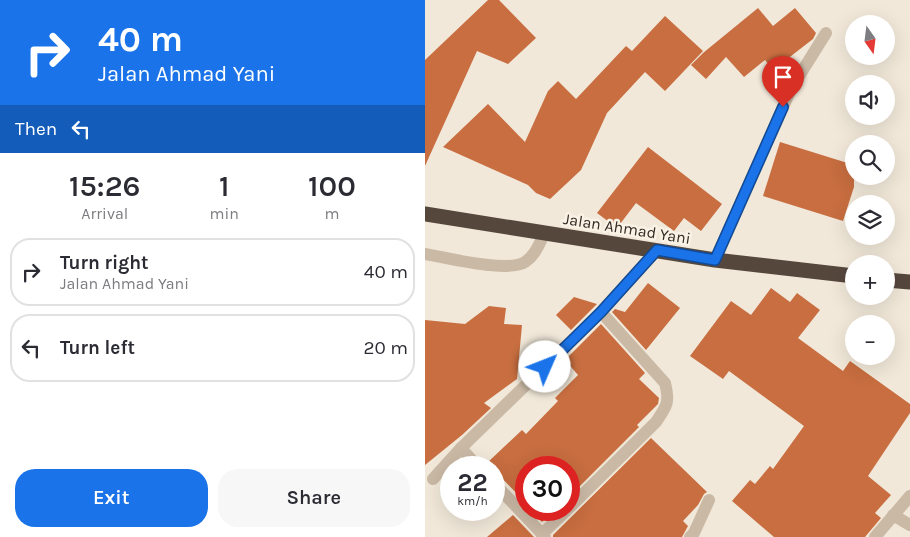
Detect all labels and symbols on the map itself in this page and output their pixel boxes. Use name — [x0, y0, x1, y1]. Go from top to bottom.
north arrow — [845, 15, 895, 65]
pin — [762, 56, 804, 107]
street label: Jalan Ahmad Yani — [562, 209, 692, 248]
position arrow — [518, 340, 570, 392]
speed limit sign: 30 — [515, 456, 580, 521]

